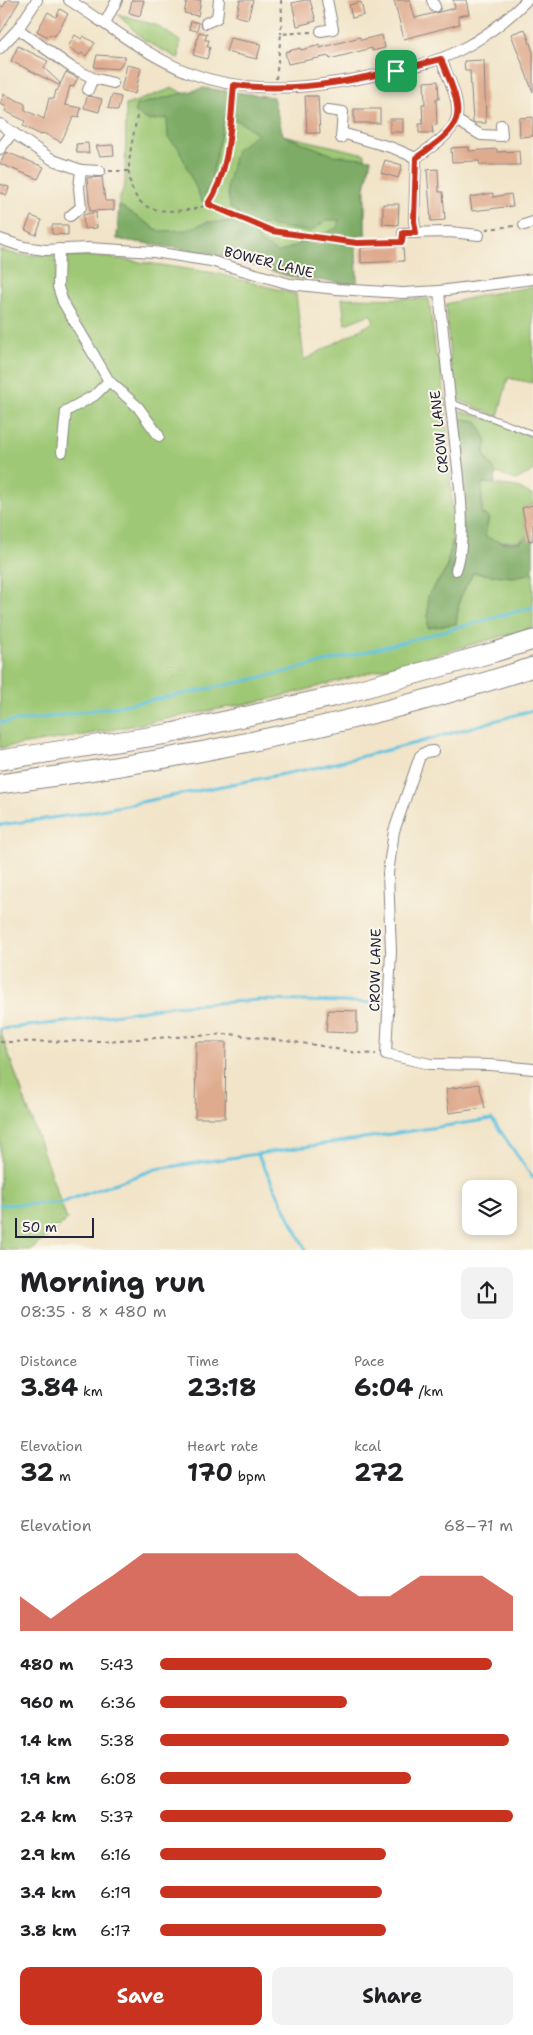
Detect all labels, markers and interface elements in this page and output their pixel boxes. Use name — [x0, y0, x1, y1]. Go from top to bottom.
pin — [375, 50, 417, 92]
icon: arrive — [382, 57, 410, 85]
street label: BOWER LANE — [222, 242, 316, 282]
street label: CROW LANE — [426, 389, 452, 474]
street label: CROW LANE — [365, 928, 385, 1012]
map controls — [462, 1180, 517, 1235]
button: layers — [462, 1180, 517, 1235]
scale bar — [15, 1215, 94, 1238]
text: 50 m — [22, 1218, 57, 1236]
text: Morning run — [20, 1263, 205, 1301]
button: share — [461, 1267, 513, 1319]
text: 08:35 · 8 × 480 m — [20, 1301, 166, 1322]
text: Distance — [20, 1352, 77, 1370]
text: Time — [187, 1352, 219, 1370]
text: Pace — [354, 1352, 385, 1370]
text: 3.84 — [20, 1370, 78, 1404]
text: 23:18 — [187, 1370, 256, 1404]
text: 6:04 — [354, 1370, 414, 1404]
text: km — [78, 1382, 103, 1400]
text: /km — [414, 1382, 443, 1400]
text: Elevation — [20, 1437, 83, 1455]
text: Heart rate — [187, 1437, 258, 1455]
text: kcal — [354, 1437, 381, 1455]
text: 32 — [20, 1455, 54, 1489]
text: 170 — [187, 1455, 233, 1489]
text: 272 — [354, 1455, 404, 1489]
text: m — [54, 1467, 71, 1485]
text: bpm — [233, 1467, 266, 1485]
text: Elevation — [20, 1515, 92, 1536]
text: 68–71 m — [444, 1515, 513, 1536]
text: 480 m — [20, 1654, 74, 1675]
text: 5:43 — [100, 1654, 134, 1675]
text: 960 m — [20, 1692, 73, 1713]
text: 6:36 — [100, 1692, 136, 1713]
text: 1.4 km — [20, 1730, 72, 1751]
text: 5:38 — [100, 1730, 135, 1751]
text: 1.9 km — [20, 1768, 71, 1789]
text: 6:08 — [100, 1768, 137, 1789]
text: 2.4 km — [20, 1806, 76, 1827]
text: 5:37 — [100, 1806, 134, 1827]
text: 2.9 km — [20, 1844, 75, 1865]
text: 6:16 — [100, 1844, 131, 1865]
text: 3.4 km — [20, 1882, 76, 1903]
text: 6:19 — [100, 1882, 131, 1903]
text: 3.8 km — [20, 1920, 77, 1941]
text: 6:17 — [100, 1920, 131, 1941]
button: Save — [20, 1967, 262, 2025]
button: Share — [272, 1967, 513, 2025]

